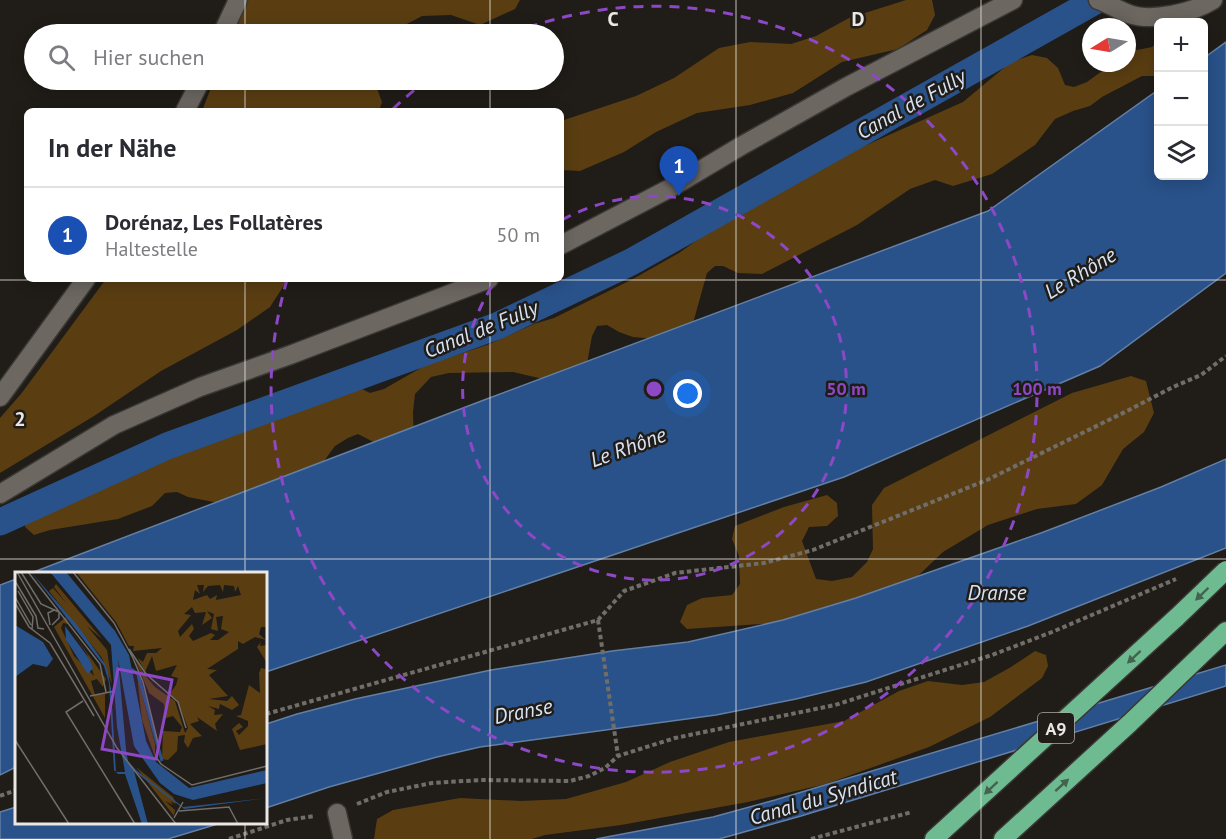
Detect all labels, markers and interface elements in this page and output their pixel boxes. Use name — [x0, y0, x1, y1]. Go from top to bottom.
text: C — [607, 6, 619, 32]
text: D — [852, 6, 865, 32]
north arrow — [1082, 18, 1136, 72]
map controls — [1154, 18, 1208, 180]
button: + — [1154, 18, 1208, 72]
search box — [24, 24, 564, 90]
icon: search — [45, 41, 78, 74]
text: Hier suchen — [93, 43, 205, 71]
water label: Canal de Fully — [852, 62, 972, 145]
button: − — [1154, 72, 1208, 126]
button: layers — [1154, 126, 1208, 180]
text: In der Nähe — [48, 131, 176, 164]
pin: 1 — [660, 146, 698, 196]
text: Dorénaz, Les Follatères — [105, 208, 323, 236]
text: 1 — [62, 222, 73, 248]
text: 50 m — [497, 222, 540, 248]
text: Haltestelle — [105, 236, 198, 262]
water label: Le Rhône — [1039, 241, 1121, 305]
water label: Canal de Fully — [420, 293, 544, 364]
text: 50 m — [826, 377, 866, 400]
text: 100 m — [1012, 377, 1062, 400]
centre of rings — [644, 379, 664, 399]
your location — [673, 379, 702, 408]
text: 2 — [14, 406, 26, 432]
water label: Le Rhône — [586, 421, 670, 473]
inset map — [15, 572, 267, 824]
water label: Dranse — [967, 579, 1027, 606]
one-way arrow — [1195, 586, 1209, 600]
one-way arrow — [1128, 649, 1142, 663]
water label: Dranse — [491, 692, 555, 730]
road number: A9 — [1038, 713, 1074, 743]
water label: Canal du Syndicat — [746, 763, 901, 831]
one-way arrow — [1054, 778, 1069, 792]
one-way arrow — [983, 781, 998, 795]

